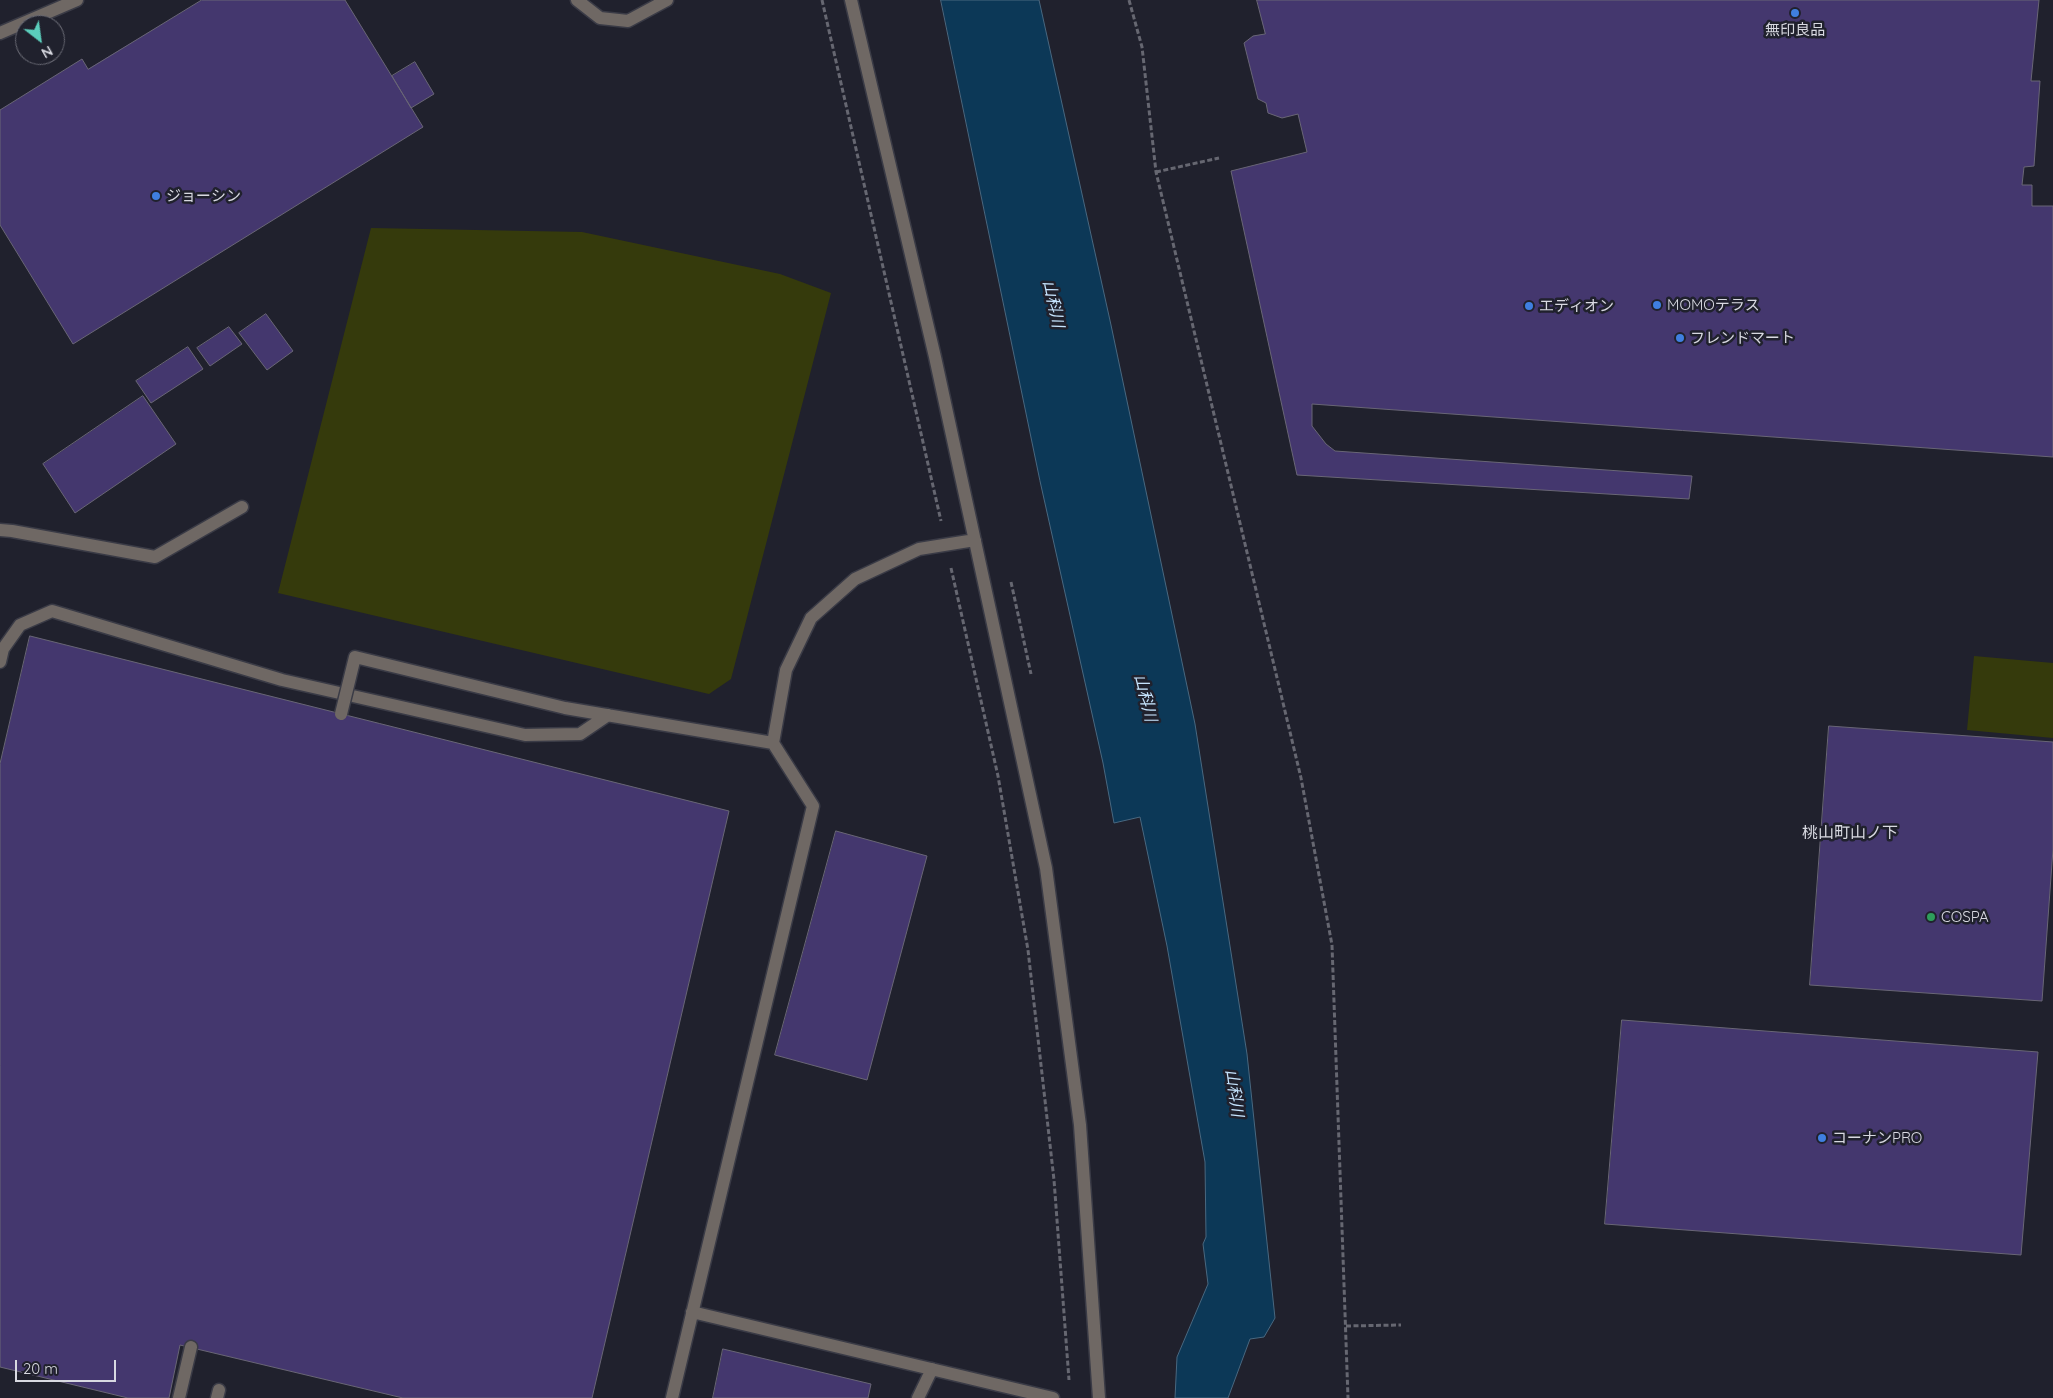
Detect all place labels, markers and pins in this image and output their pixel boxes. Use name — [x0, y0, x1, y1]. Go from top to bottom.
marker: 無印良品 — [1789, 7, 1801, 19]
place label: 無印良品 — [1765, 21, 1825, 39]
place label: ジョーシン — [166, 187, 241, 205]
marker: ジョーシン — [150, 190, 162, 202]
place label: MOMOテラス — [1667, 296, 1760, 314]
place label: エディオン — [1539, 297, 1614, 315]
marker: MOMOテラス — [1651, 299, 1663, 311]
marker: エディオン — [1523, 300, 1535, 312]
place label: フレンドマート — [1690, 329, 1795, 347]
marker: フレンドマート — [1674, 332, 1686, 344]
place label: COSPA — [1941, 908, 1989, 926]
marker: COSPA — [1925, 911, 1937, 923]
place label: コーナンPRO — [1832, 1129, 1922, 1147]
marker: コーナンPRO — [1816, 1132, 1828, 1144]

